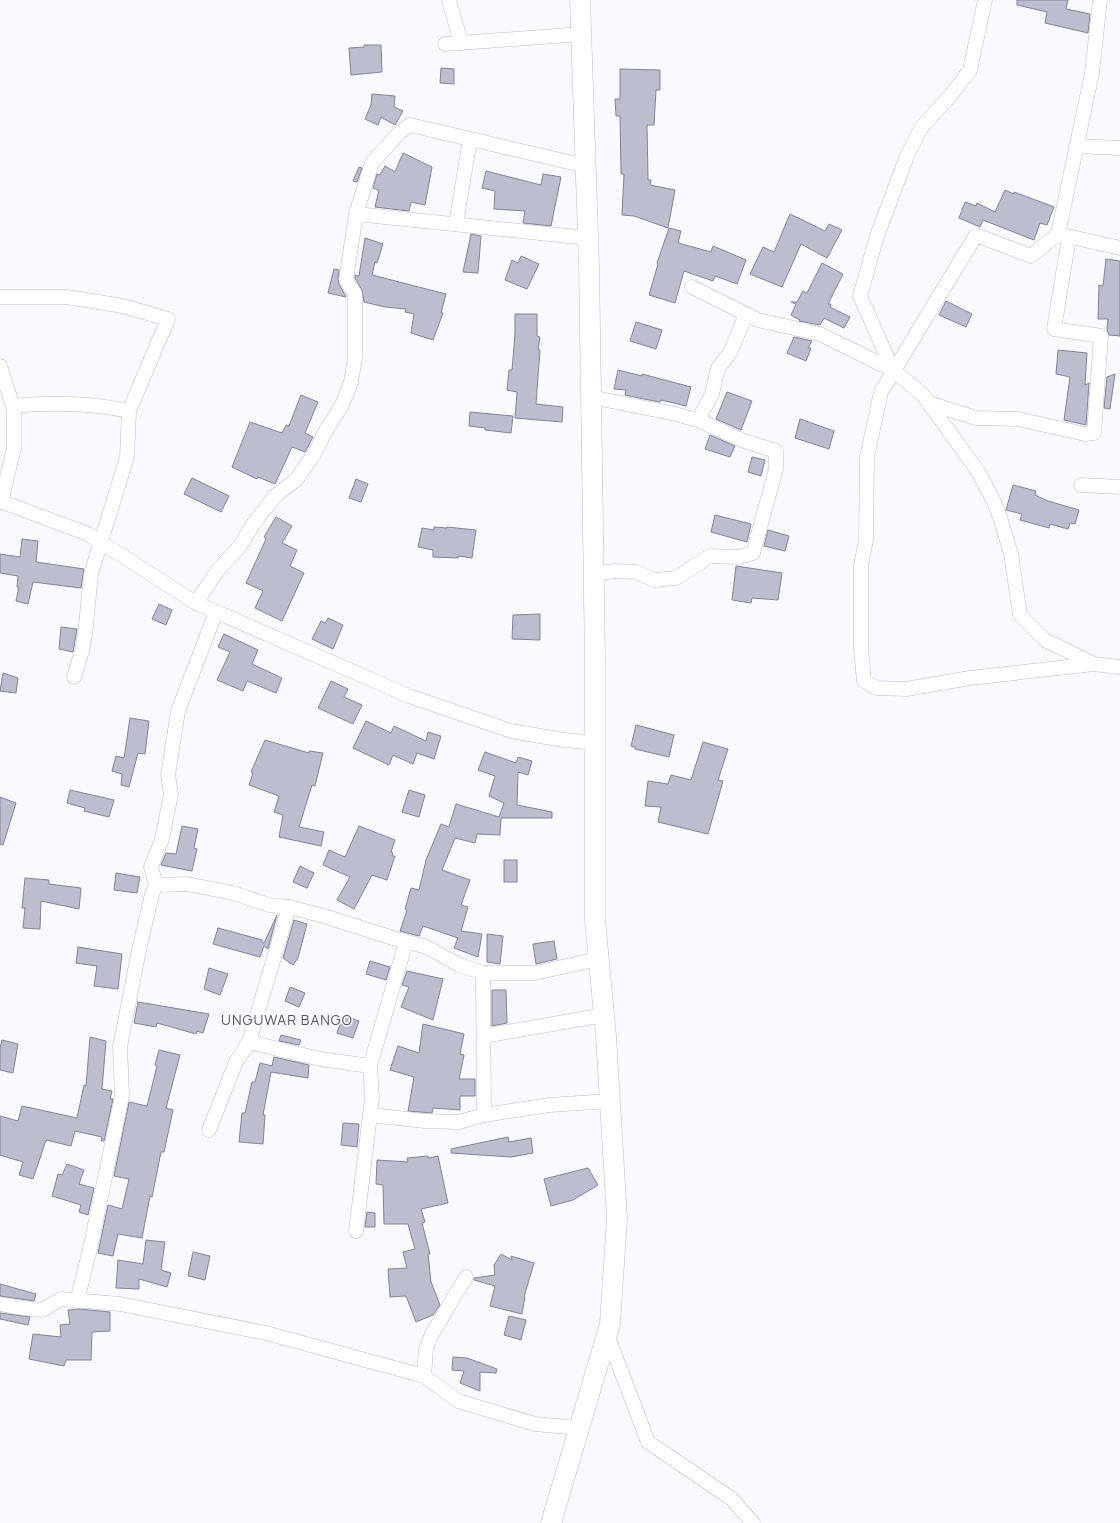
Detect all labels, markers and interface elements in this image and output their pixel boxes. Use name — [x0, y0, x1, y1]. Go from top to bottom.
district label: UNGUWAR BANGO — [221, 1010, 353, 1029]

